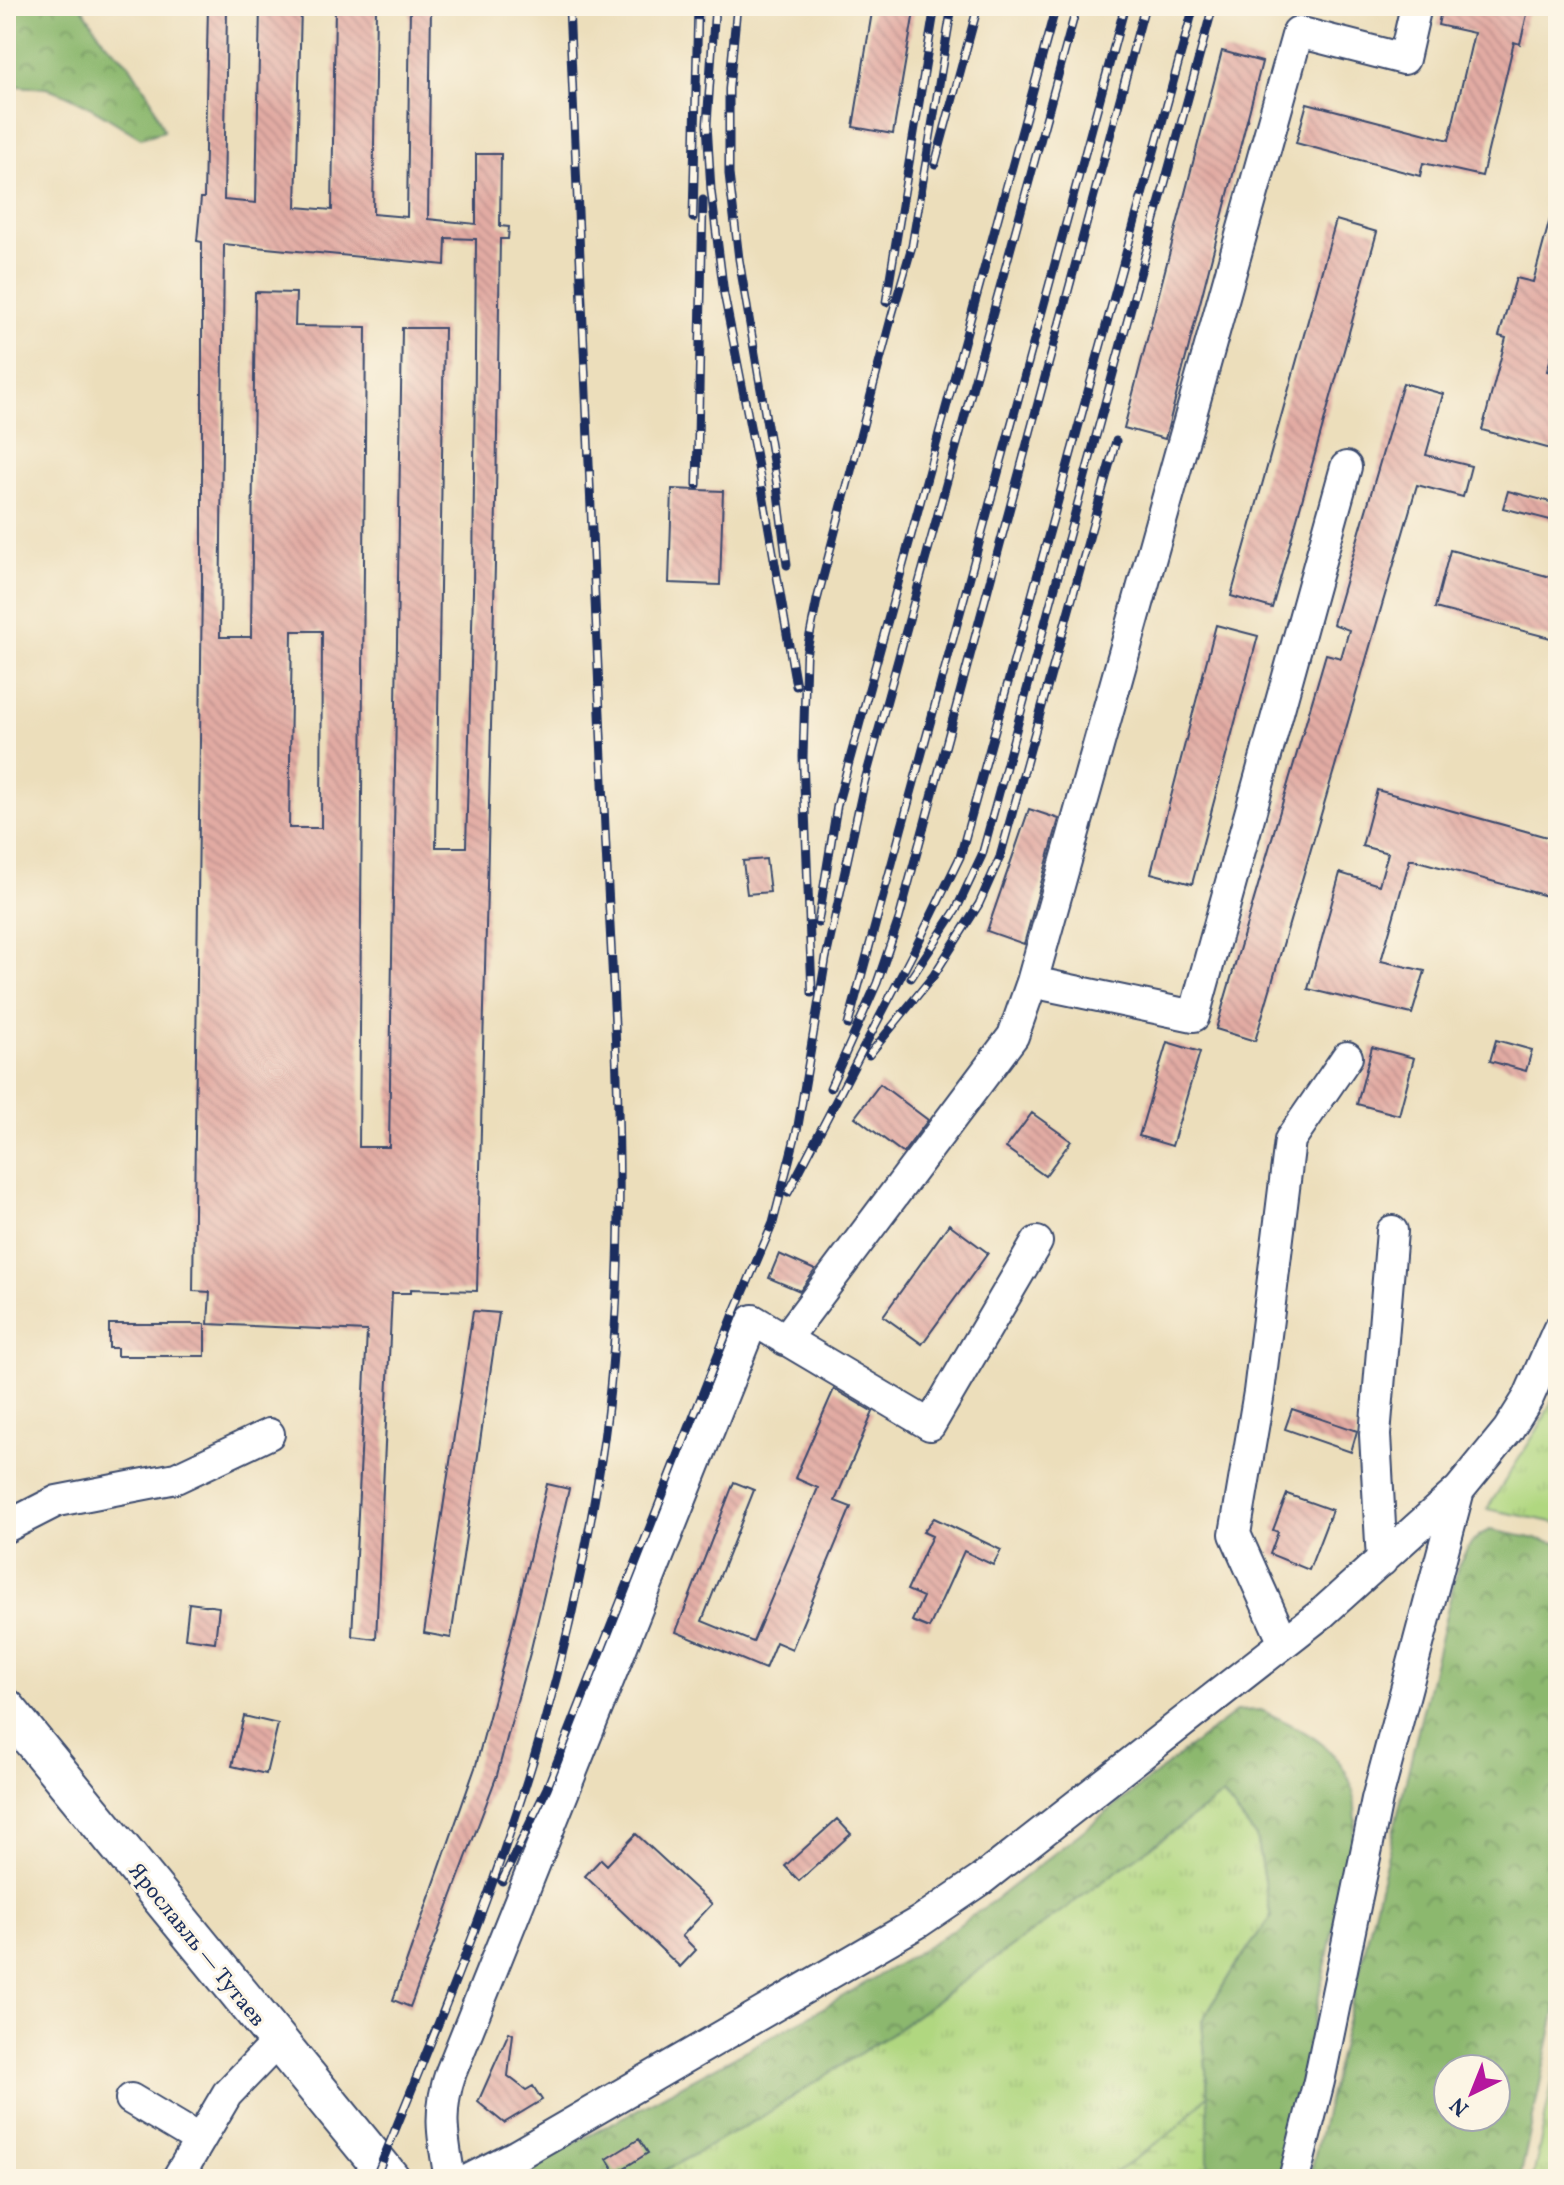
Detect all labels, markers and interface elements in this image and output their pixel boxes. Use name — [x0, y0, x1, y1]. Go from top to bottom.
street label: Ярославль — Тутаев — [120, 1857, 272, 2034]
north arrow — [1432, 2053, 1512, 2133]
text: N — [1444, 2089, 1476, 2123]

